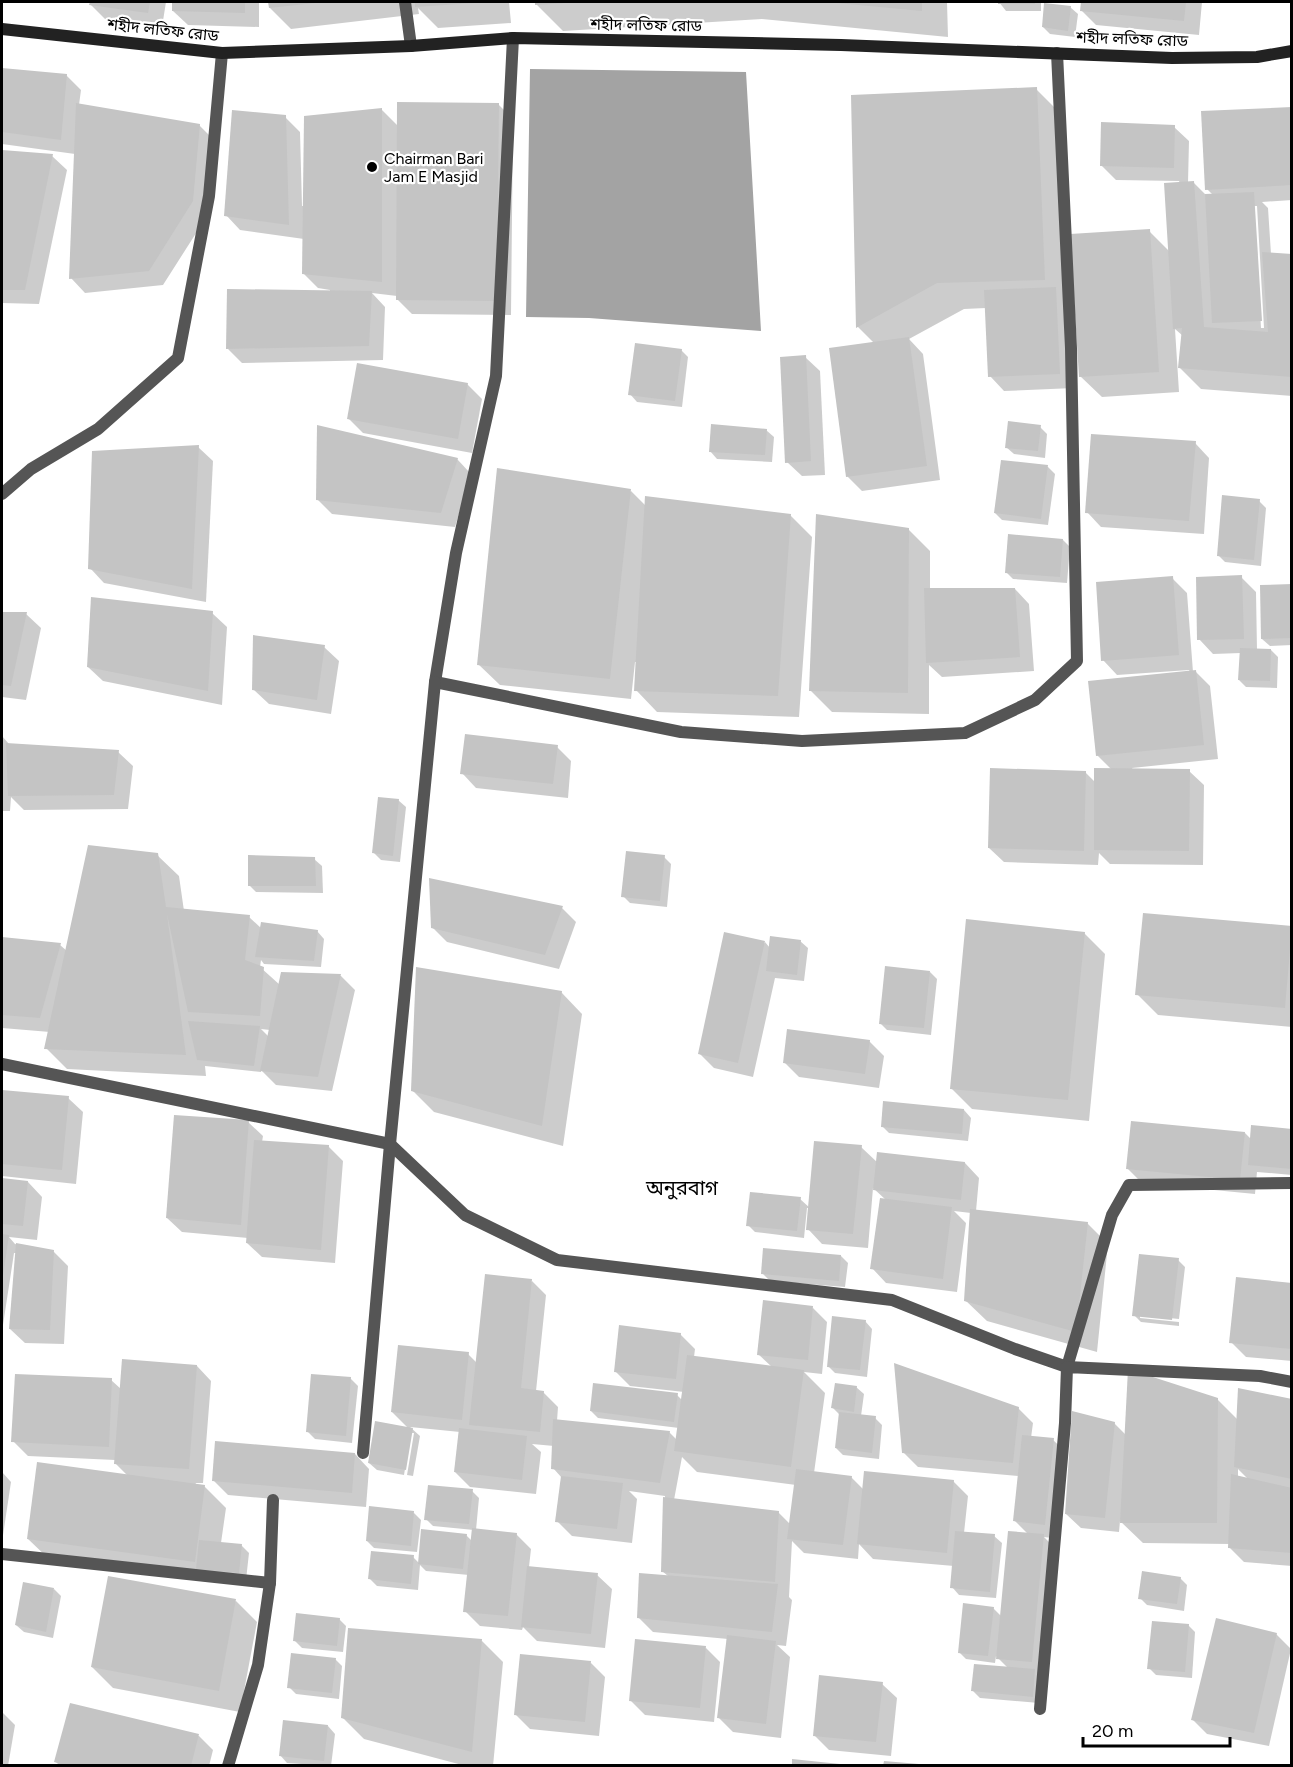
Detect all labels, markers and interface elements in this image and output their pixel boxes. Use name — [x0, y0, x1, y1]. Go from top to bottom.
street label: শহীদ লতিফ রোড — [105, 15, 220, 45]
street label: শহীদ লতিফ রোড — [589, 15, 703, 35]
street label: শহীদ লতিফ রোড — [1075, 28, 1189, 50]
place label: Chairman Bari Jam E Masjid — [384, 149, 483, 186]
marker: Chairman Bari Jam E Masjid — [365, 160, 379, 174]
district label: অনুরবাগ — [645, 1176, 719, 1200]
scale bar — [1083, 1710, 1230, 1748]
text: 20 m — [1092, 1720, 1133, 1742]

